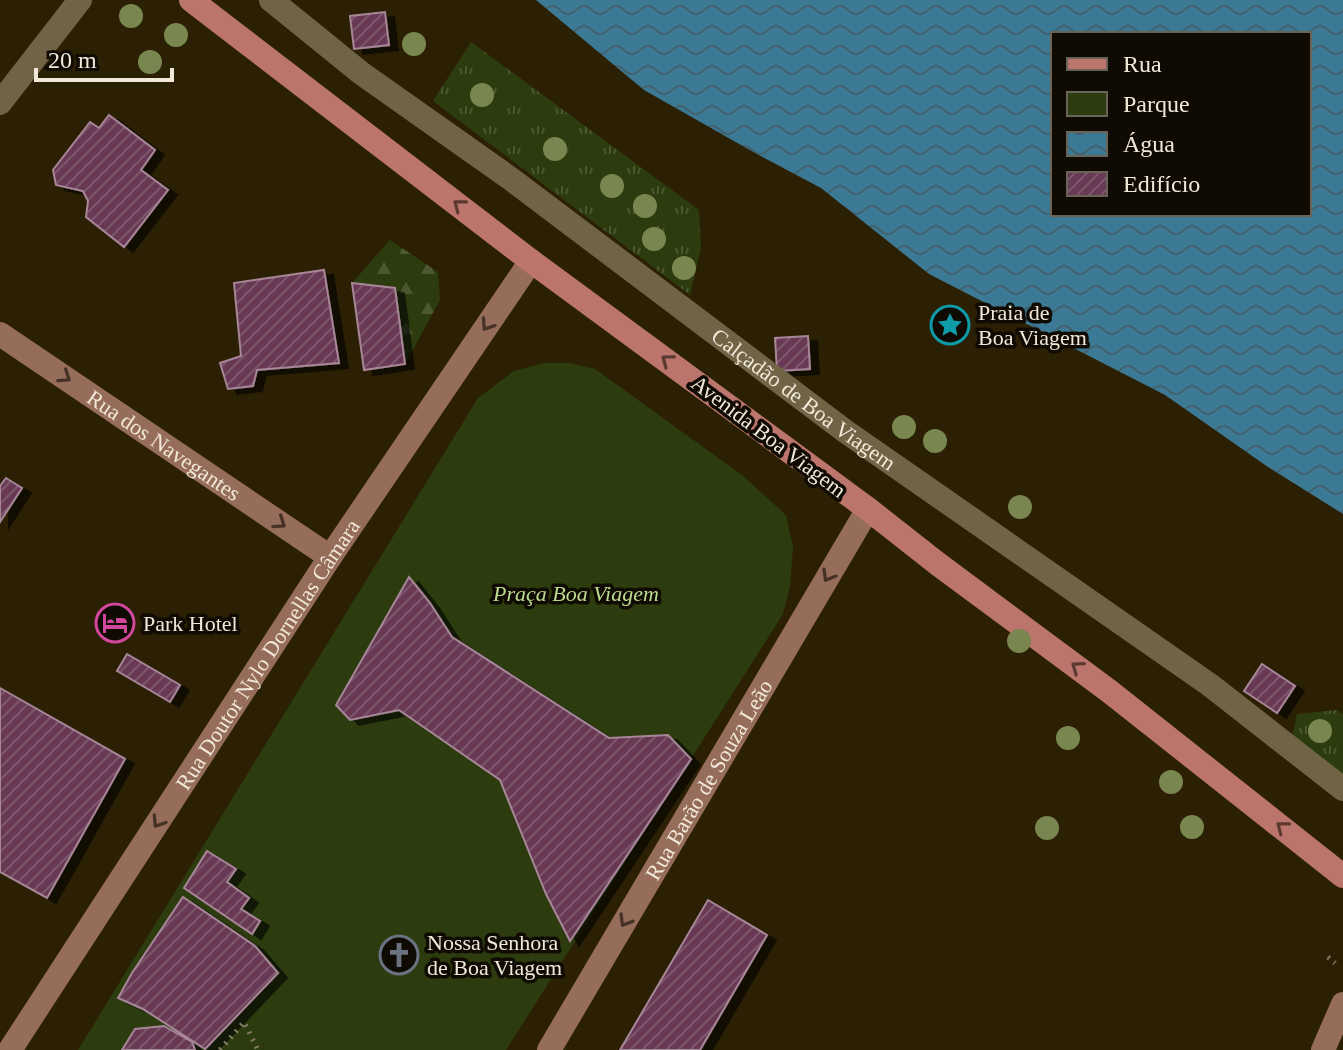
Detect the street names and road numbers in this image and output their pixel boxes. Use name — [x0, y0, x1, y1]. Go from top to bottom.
street label: Calçadão de Boa Viagem — [707, 323, 901, 476]
street label: Avenida Boa Viagem — [686, 370, 851, 503]
street label: Rua dos Navegantes — [82, 385, 245, 506]
street label: Rua Doutor Nylo Dornellas Câmara — [170, 514, 365, 794]
street label: Rua Barão de Souza Leão — [640, 675, 778, 885]

